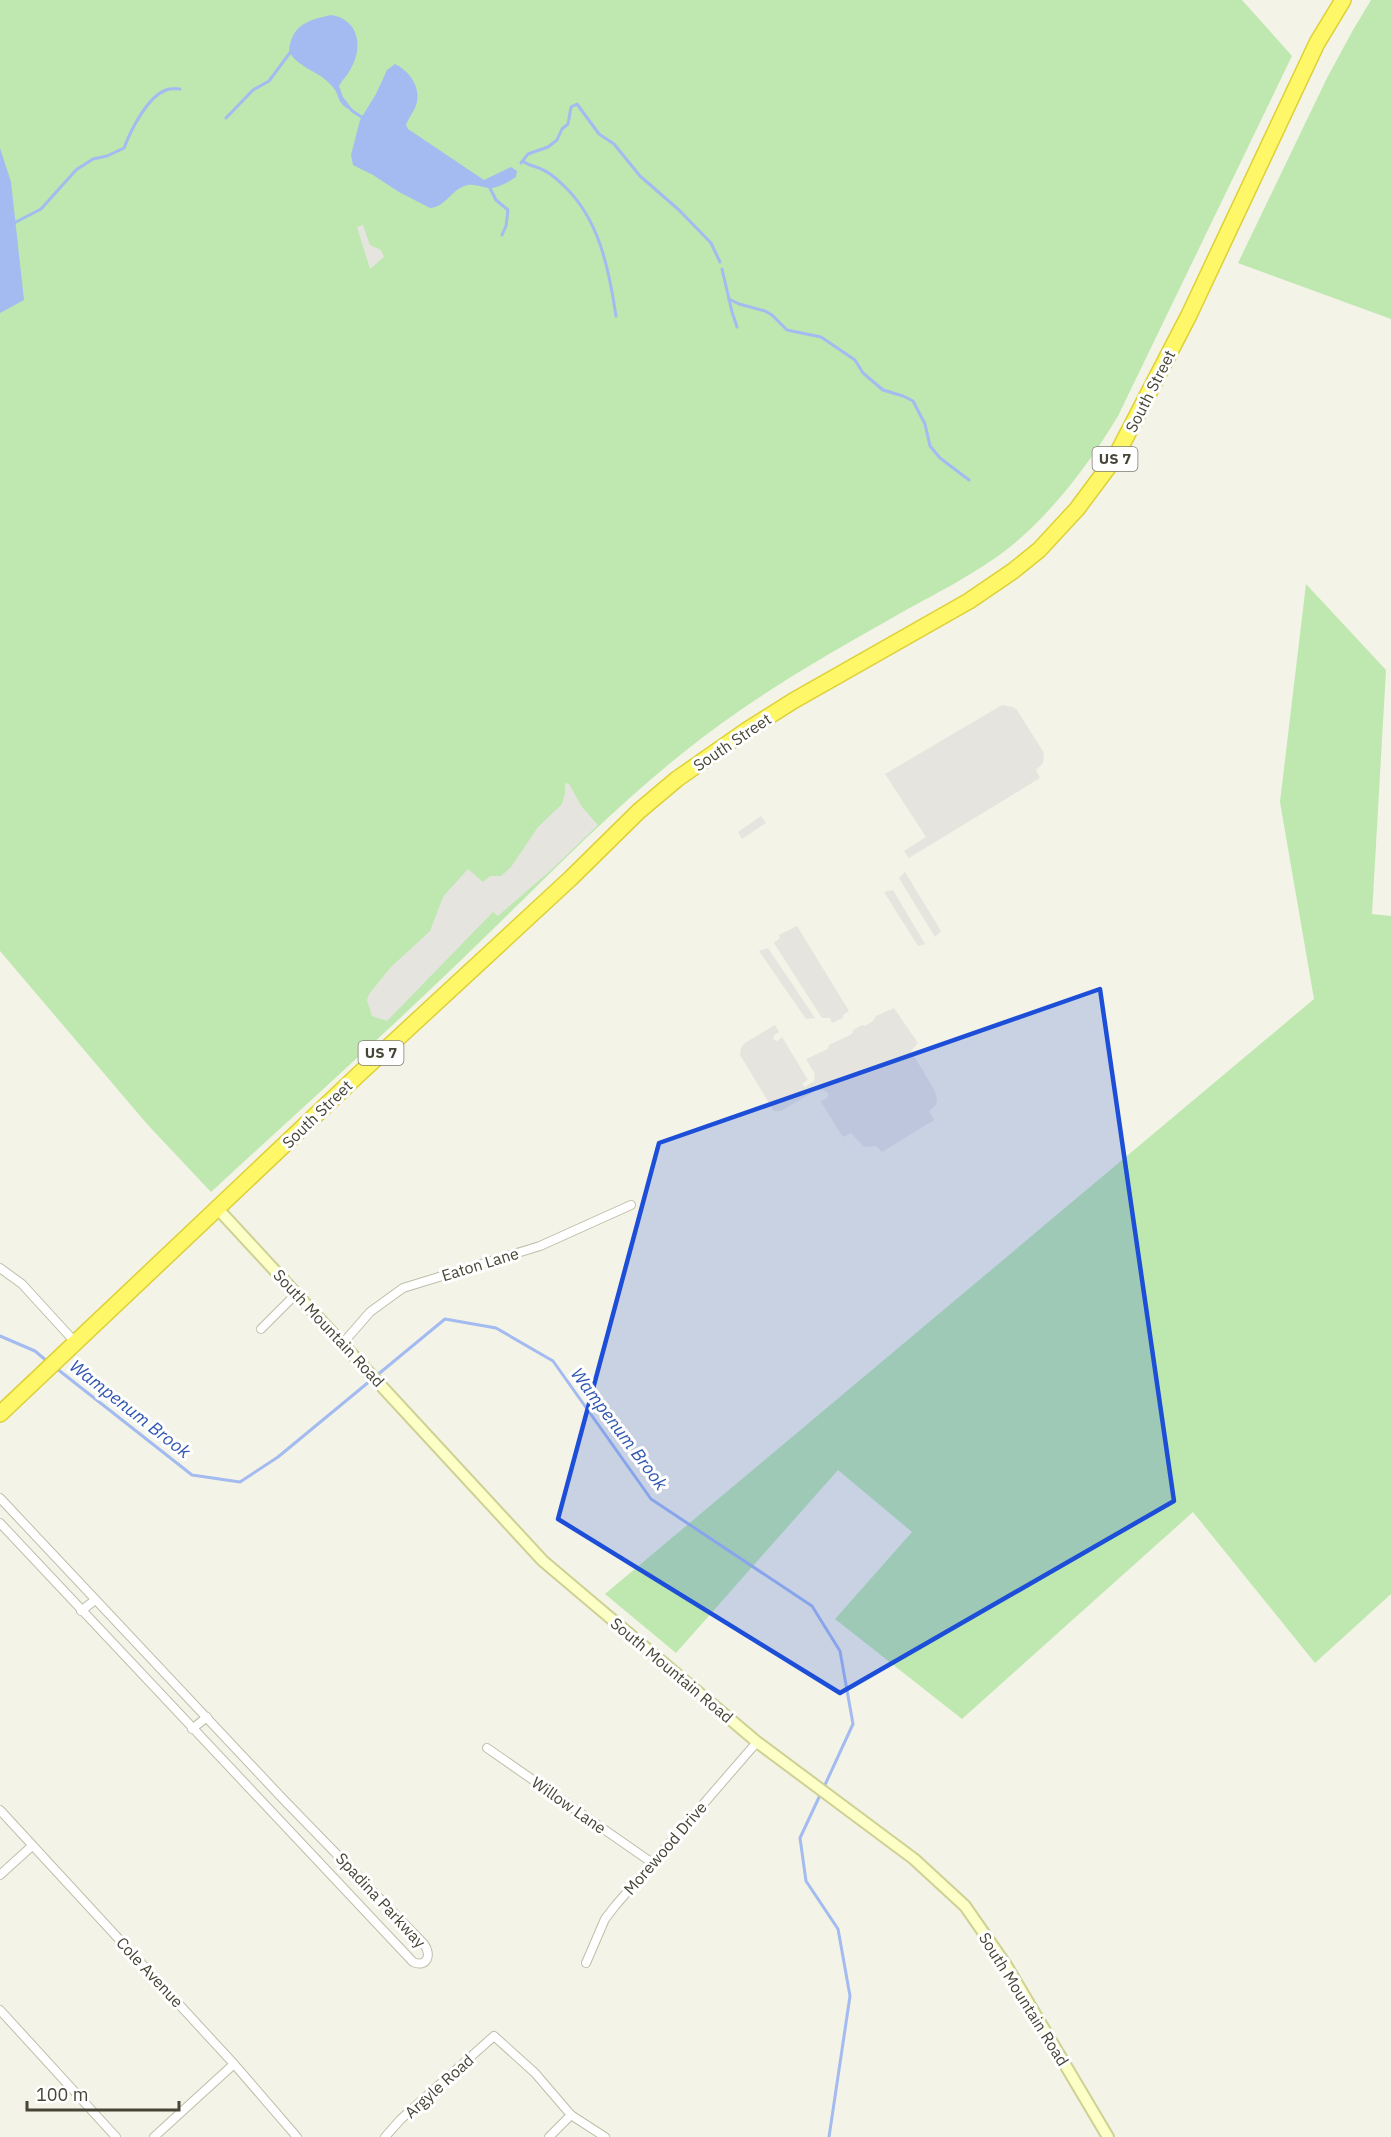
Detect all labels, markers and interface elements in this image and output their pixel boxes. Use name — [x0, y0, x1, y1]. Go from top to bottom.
street label: South Street — [1121, 346, 1179, 436]
road number: US 7 — [1092, 447, 1138, 471]
street label: South Street — [689, 709, 775, 775]
road number: US 7 — [358, 1041, 404, 1065]
street label: South Street — [278, 1076, 356, 1152]
street label: Eaton Lane — [439, 1243, 521, 1285]
street label: South Mountain Road — [269, 1265, 389, 1391]
water label: Wampenum Brook — [65, 1354, 196, 1463]
water label: Wampenum Brook — [566, 1363, 673, 1495]
street label: South Mountain Road — [607, 1613, 737, 1727]
street label: Willow Lane — [528, 1772, 610, 1838]
street label: Morewood Drive — [619, 1797, 711, 1899]
street label: Spadina Parkway — [332, 1848, 430, 1952]
street label: South Mountain Road — [975, 1929, 1073, 2069]
street label: Cole Avenue — [112, 1933, 188, 2012]
street label: Argyle Road — [400, 2050, 478, 2122]
scale bar — [27, 2074, 178, 2112]
text: 100 m — [36, 2083, 88, 2106]

